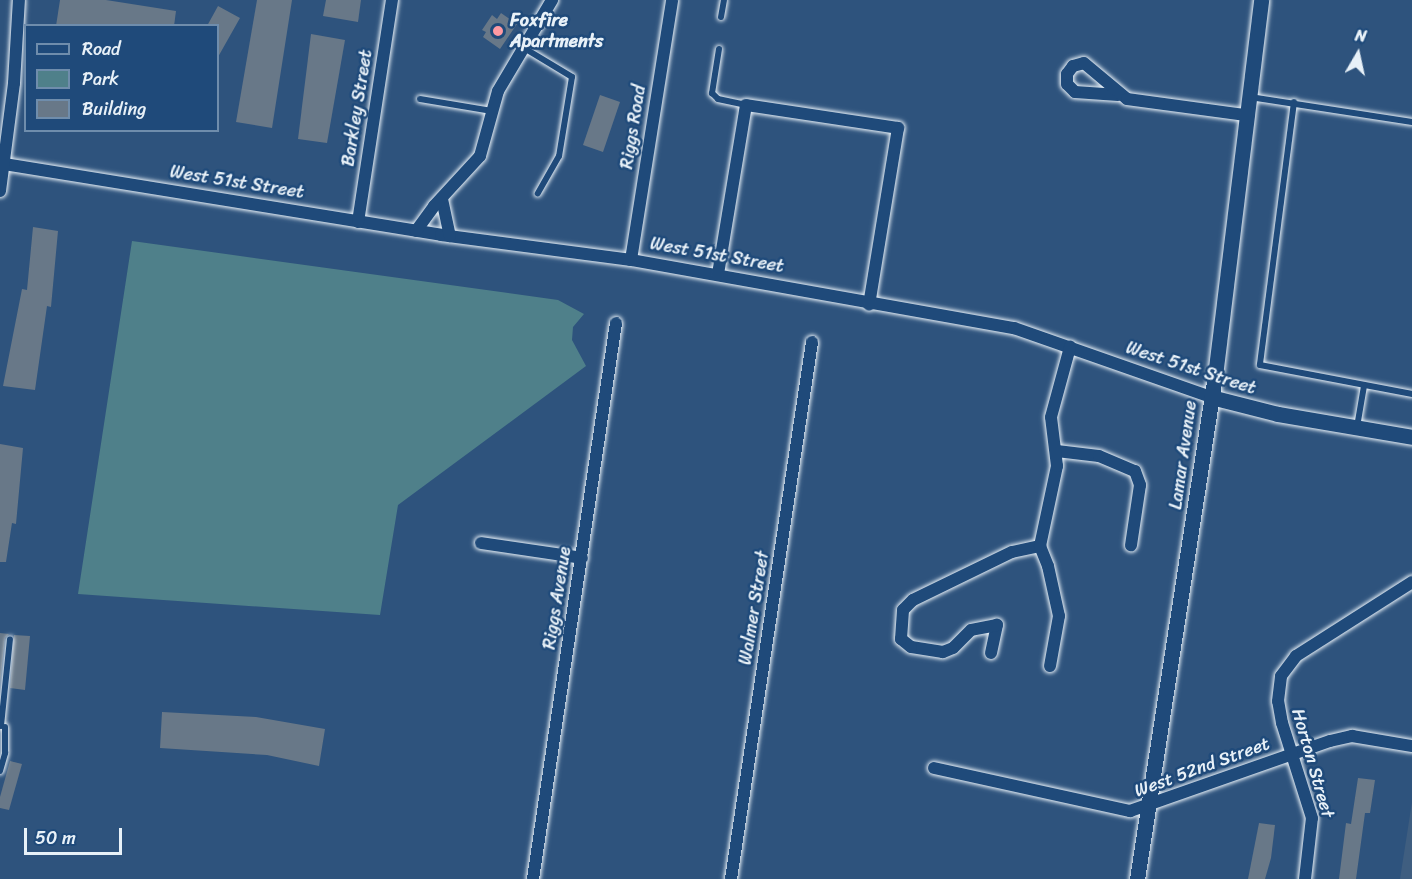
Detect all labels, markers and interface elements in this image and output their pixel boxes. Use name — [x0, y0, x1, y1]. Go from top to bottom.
place label: Foxfire Apartments — [510, 10, 603, 52]
text: N — [1353, 21, 1369, 51]
legend — [24, 24, 219, 132]
marker: Foxfire Apartments — [491, 24, 505, 38]
north arrow — [1328, 24, 1388, 84]
text: Road — [82, 33, 121, 65]
street label: Barkley Street — [337, 48, 377, 168]
text: Park — [82, 63, 119, 95]
street label: Riggs Road — [616, 83, 650, 171]
text: Building — [82, 93, 146, 125]
street label: West 51st Street — [168, 161, 306, 203]
street label: West 51st Street — [648, 233, 786, 277]
street label: West 51st Street — [1123, 337, 1259, 399]
street label: Lamar Avenue — [1165, 399, 1201, 511]
street label: Riggs Avenue — [538, 545, 576, 651]
street label: Walmer Street — [734, 549, 774, 667]
street label: Horton Street — [1287, 706, 1339, 820]
street label: West 52nd Street — [1132, 733, 1272, 801]
scale bar — [27, 816, 124, 854]
text: 50 m — [35, 822, 76, 854]

